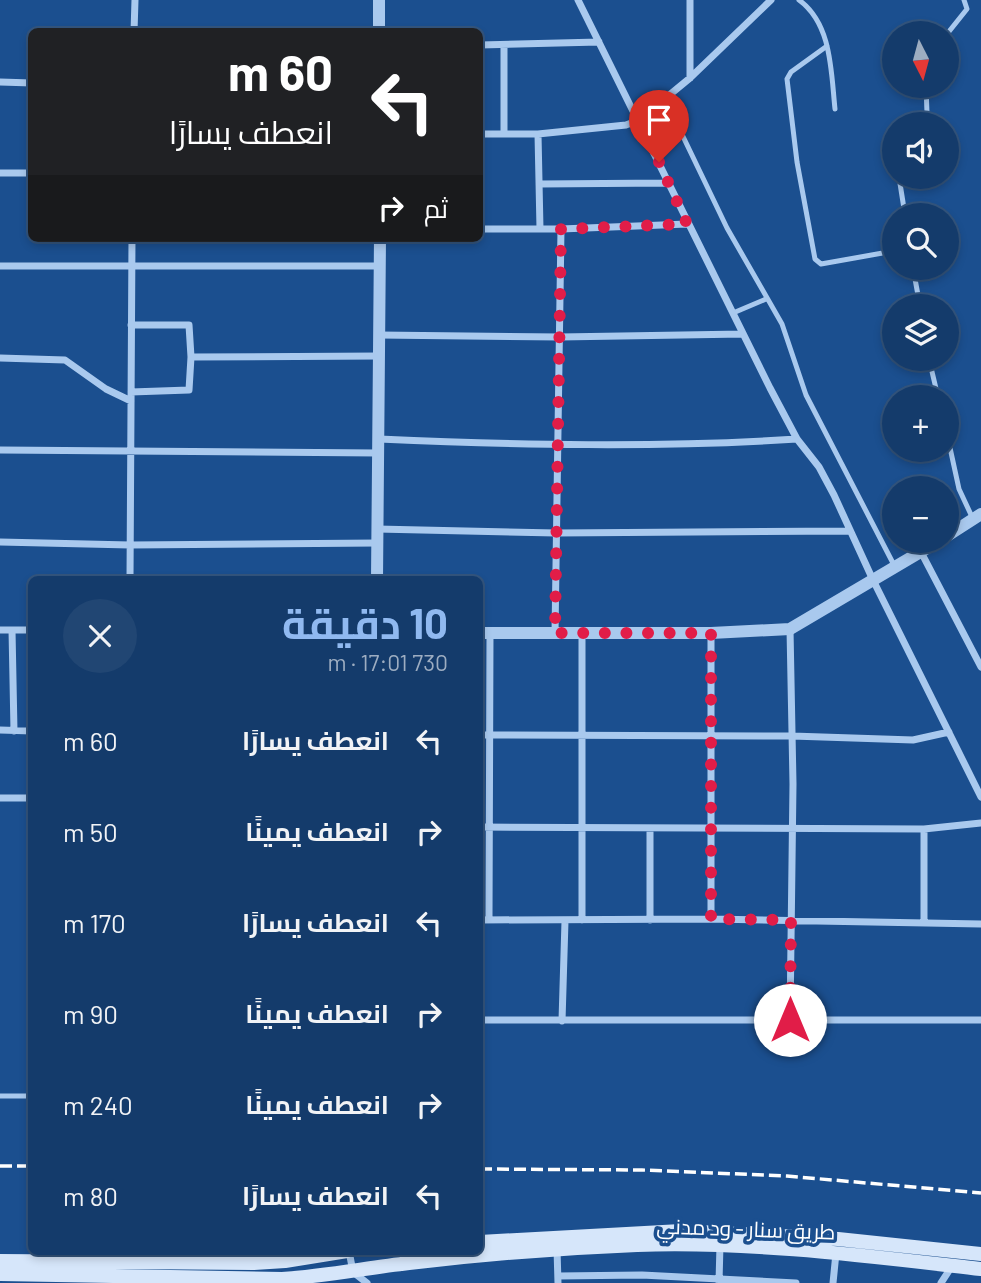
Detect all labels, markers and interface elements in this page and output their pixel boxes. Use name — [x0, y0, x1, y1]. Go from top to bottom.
north arrow — [882, 21, 959, 98]
map controls — [882, 21, 959, 553]
text: 60 m — [228, 42, 333, 101]
icon: left — [357, 56, 448, 147]
pin — [629, 90, 689, 162]
icon: arrive — [640, 101, 678, 139]
text: انعطف يسارًا — [169, 112, 333, 150]
button: sound — [882, 112, 959, 189]
icon: right — [372, 189, 410, 227]
text: ثم — [424, 192, 448, 223]
button: search — [882, 203, 959, 280]
button: layers — [882, 294, 959, 371]
button: + — [882, 385, 959, 462]
button: − — [882, 476, 959, 553]
text: 10 دقيقة — [282, 597, 448, 647]
button: close — [63, 599, 137, 673]
text: 730 m · 17:01 — [327, 648, 448, 676]
icon: left — [410, 722, 448, 760]
text: انعطف يسارًا — [242, 724, 389, 755]
text: 60 m — [63, 725, 118, 756]
icon: right — [410, 813, 448, 851]
text: انعطف يمينًا — [245, 815, 389, 846]
text: 50 m — [63, 816, 118, 847]
icon: left — [410, 904, 448, 942]
text: انعطف يسارًا — [242, 906, 389, 937]
text: 170 m — [63, 907, 126, 938]
position arrow — [753, 983, 827, 1057]
icon: right — [410, 995, 448, 1033]
text: انعطف يمينًا — [245, 997, 389, 1028]
text: 90 m — [63, 998, 118, 1029]
icon: right — [410, 1086, 448, 1124]
text: انعطف يمينًا — [245, 1088, 389, 1119]
text: 240 m — [63, 1089, 133, 1120]
icon: left — [410, 1177, 448, 1215]
text: انعطف يسارًا — [242, 1179, 389, 1210]
text: 80 m — [63, 1180, 118, 1211]
street label: طريق سنار - ود مدني — [656, 1212, 836, 1249]

